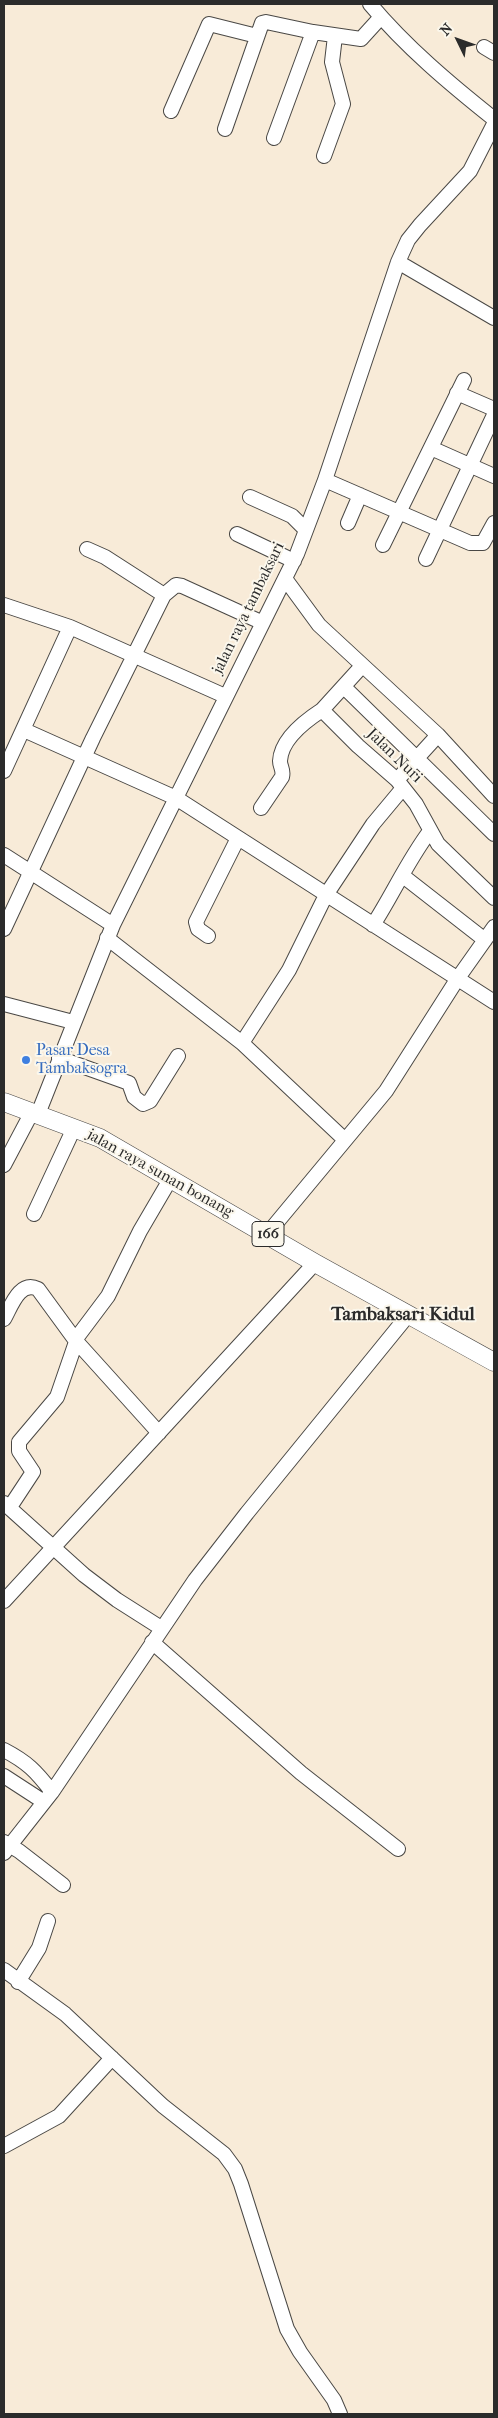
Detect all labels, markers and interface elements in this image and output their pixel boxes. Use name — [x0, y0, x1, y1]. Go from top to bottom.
north arrow — [433, 15, 483, 65]
text: N — [437, 20, 456, 39]
street label: jalan raya tambaksari — [209, 539, 289, 677]
street label: Jalan Nuri — [362, 725, 426, 787]
place label: Pasar Desa Tambaksogra — [36, 1041, 127, 1079]
marker: Pasar Desa Tambaksogra — [20, 1054, 32, 1066]
street label: jalan raya sunan bonang — [83, 1126, 237, 1222]
road number: 166 — [252, 1222, 284, 1246]
district label: Tambaksari Kidul — [331, 1304, 475, 1326]

